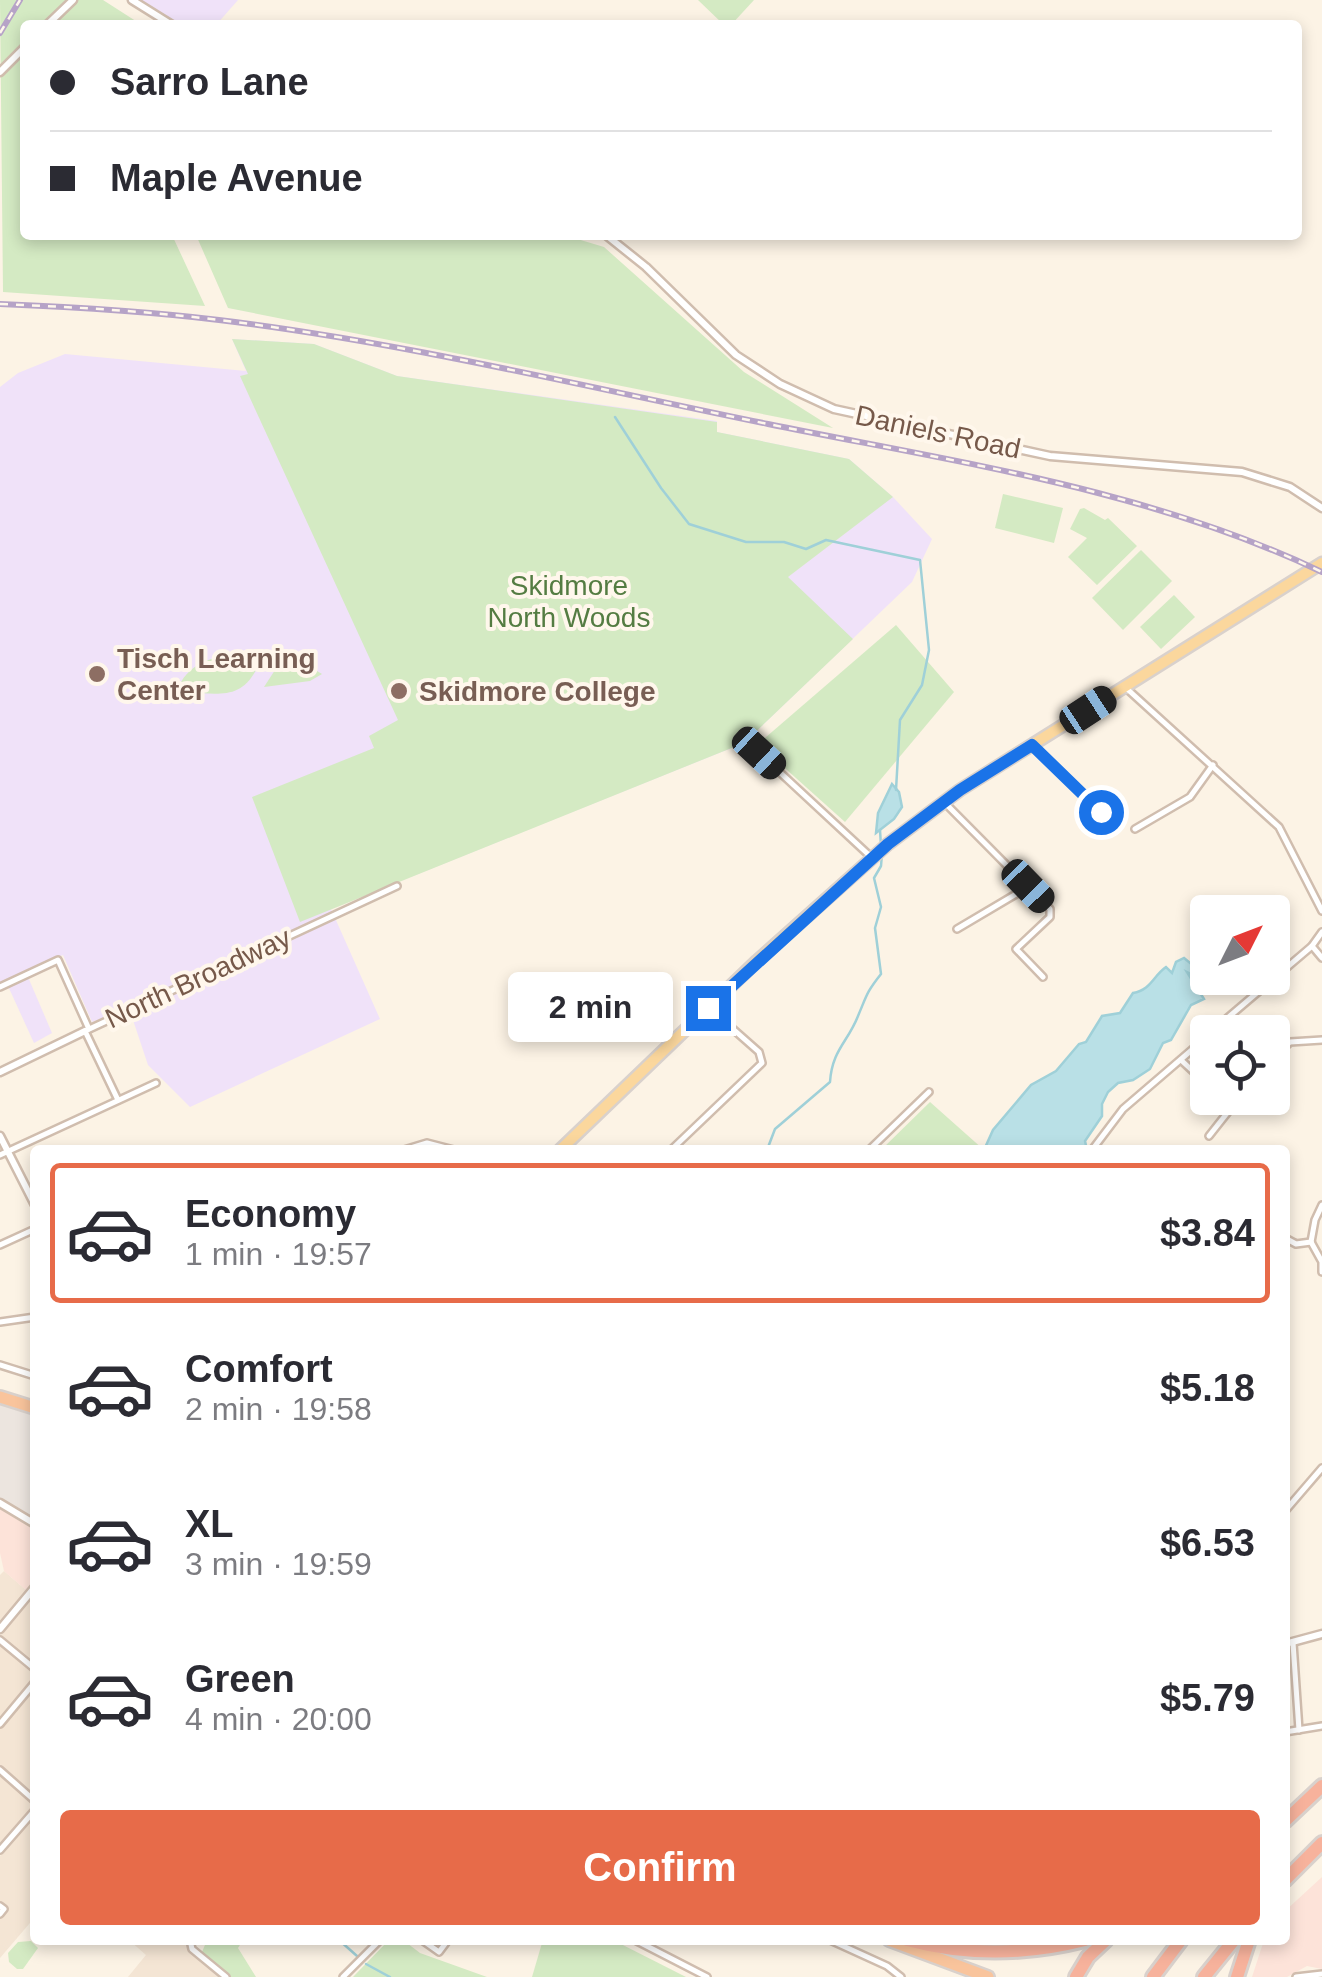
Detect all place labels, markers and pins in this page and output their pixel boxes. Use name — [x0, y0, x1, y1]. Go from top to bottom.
place label: Tisch Learning Center — [117, 643, 316, 706]
marker: Tisch Learning Center — [86, 663, 108, 685]
place label: Skidmore College — [419, 676, 656, 707]
marker: Skidmore College — [388, 680, 410, 702]

